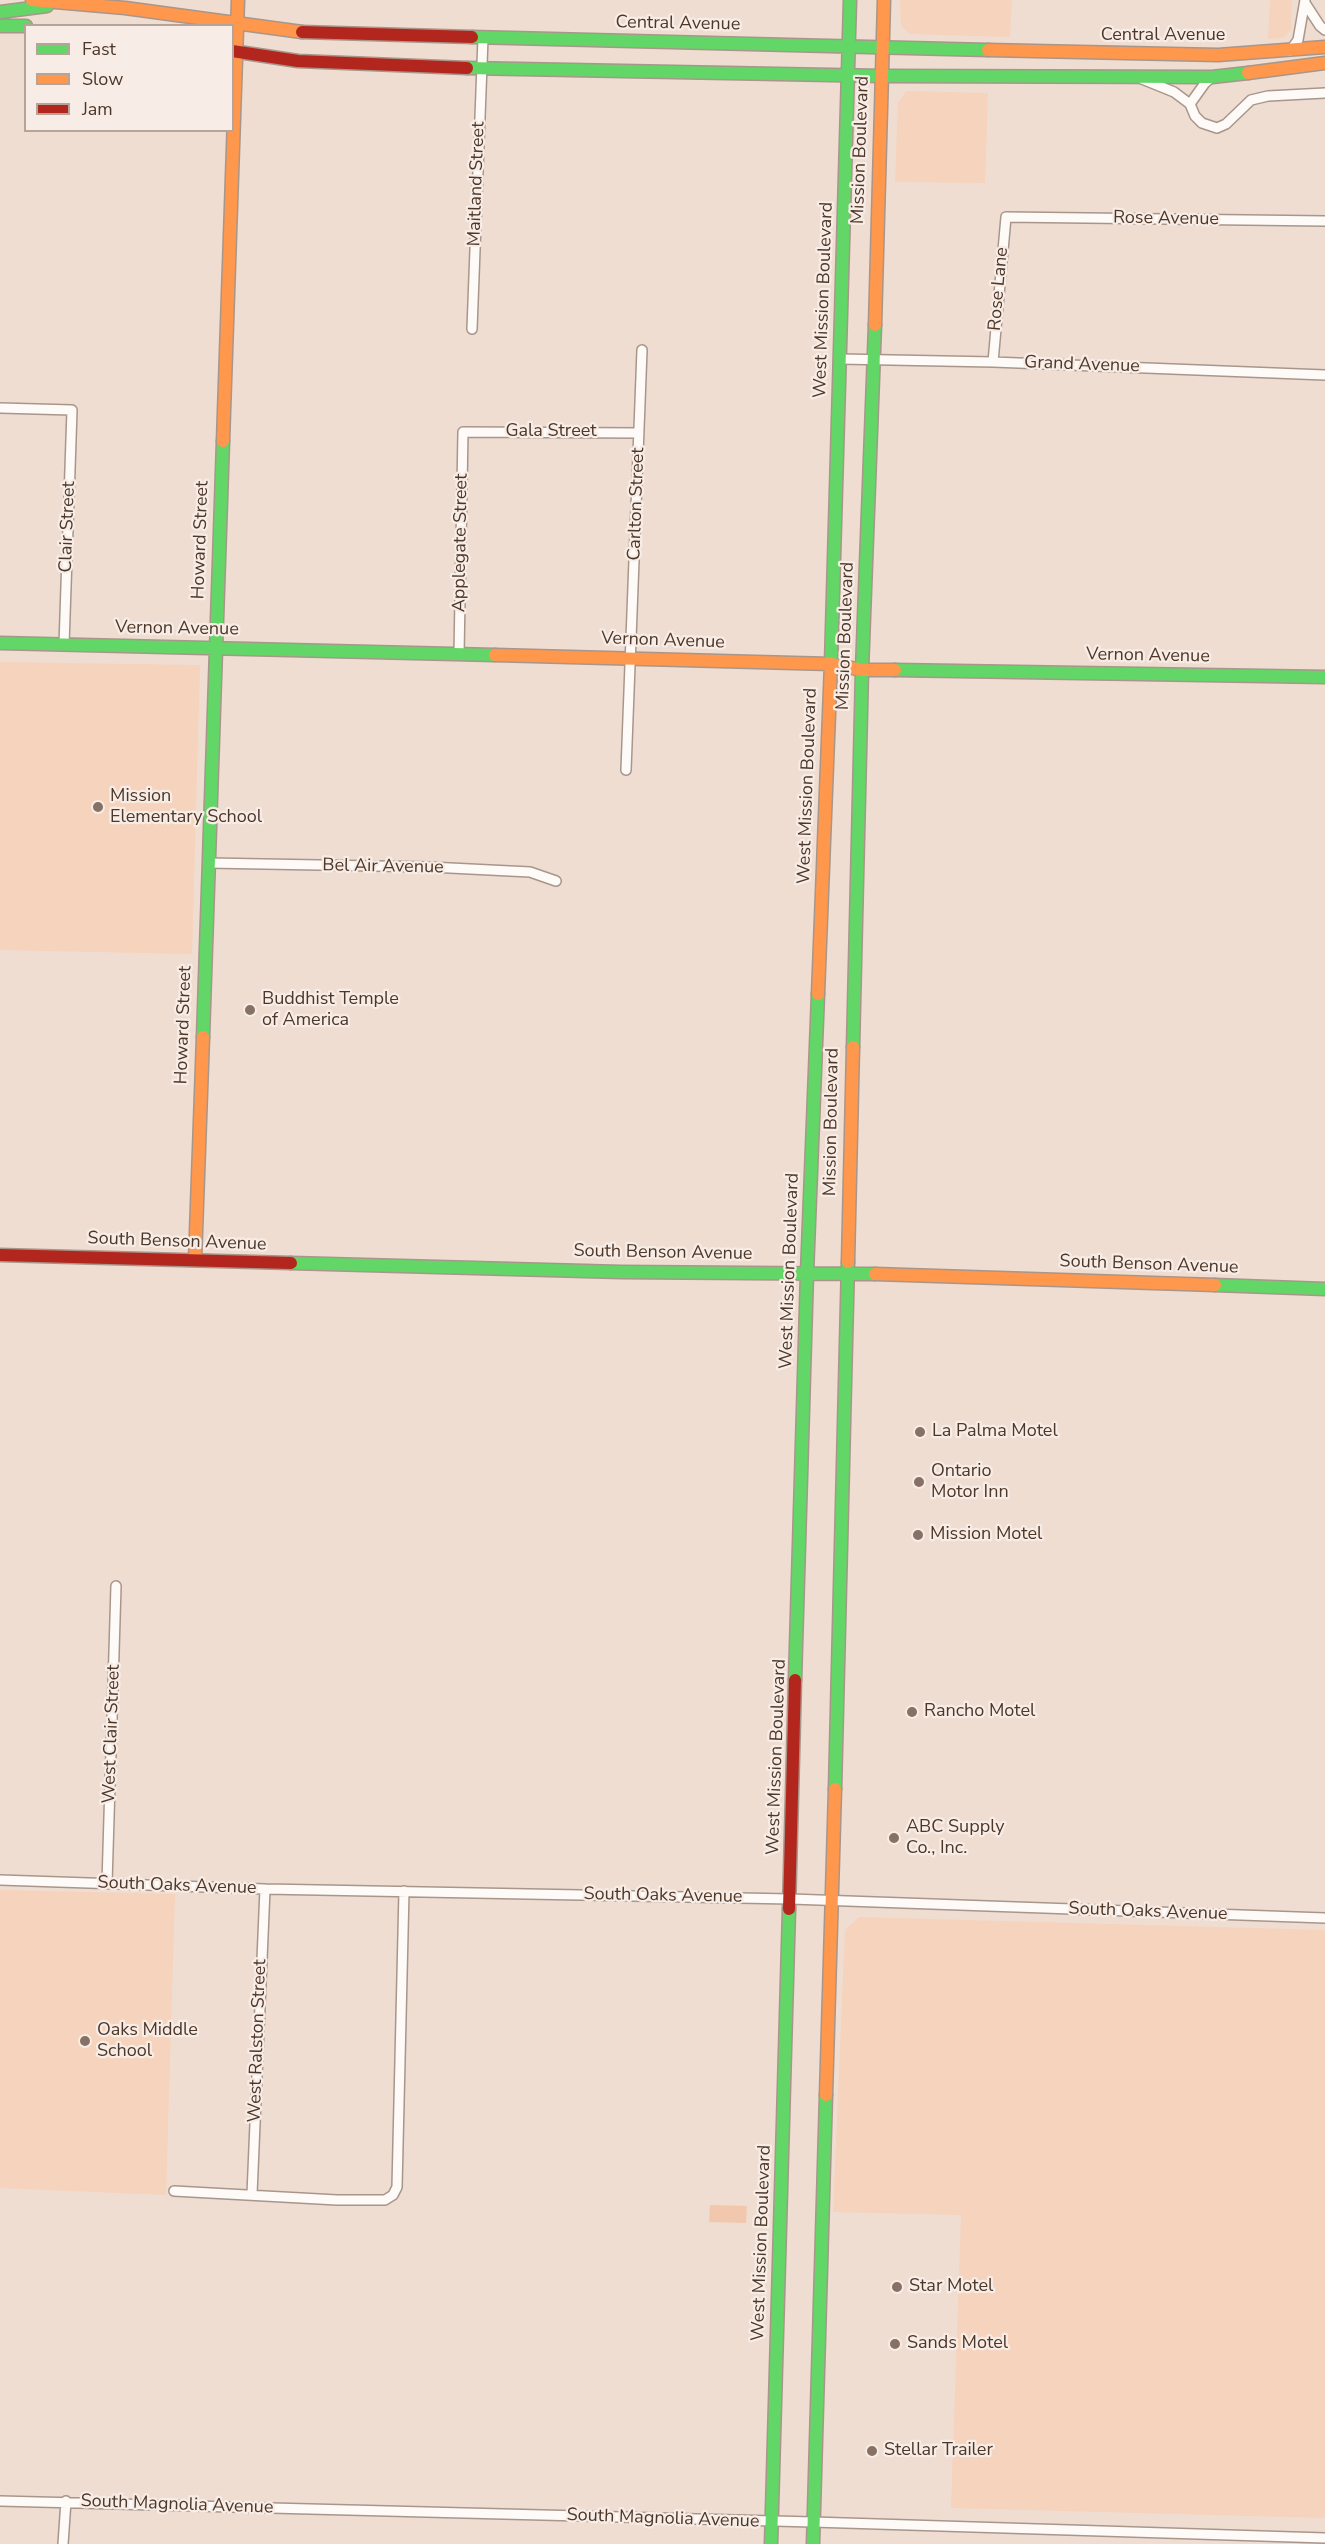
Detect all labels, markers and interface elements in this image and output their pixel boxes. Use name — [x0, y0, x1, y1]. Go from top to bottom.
street label: Central Avenue — [615, 12, 741, 36]
legend — [24, 24, 234, 132]
street label: Central Avenue — [1101, 25, 1225, 47]
text: Fast — [82, 37, 116, 61]
text: Slow — [82, 67, 123, 91]
street label: Mission Boulevard — [848, 75, 874, 225]
text: Jam — [82, 97, 113, 121]
street label: Maitland Street — [464, 121, 490, 247]
street label: West Mission Boulevard — [810, 202, 838, 398]
street label: Rose Avenue — [1113, 207, 1219, 231]
street label: Rose Lane — [985, 246, 1013, 332]
street label: Grand Avenue — [1024, 352, 1140, 378]
street label: Gala Street — [505, 421, 597, 443]
street label: Carlton Street — [624, 447, 650, 561]
street label: Applegate Street — [449, 474, 473, 612]
street label: Howard Street — [188, 480, 214, 600]
street label: Clair Street — [56, 481, 80, 573]
street label: Mission Boulevard — [833, 561, 859, 711]
street label: Vernon Avenue — [115, 617, 239, 641]
street label: Vernon Avenue — [601, 628, 725, 654]
street label: Vernon Avenue — [1086, 644, 1210, 668]
street label: West Mission Boulevard — [794, 688, 822, 884]
place label: Mission Elementary School — [110, 786, 262, 828]
marker: Mission Elementary School — [91, 800, 105, 814]
street label: Bel Air Avenue — [322, 855, 444, 879]
street label: Howard Street — [171, 965, 197, 1085]
place label: Buddhist Temple of America — [262, 989, 399, 1032]
marker: Buddhist Temple of America — [243, 1003, 257, 1017]
street label: Mission Boulevard — [820, 1048, 844, 1196]
street label: West Mission Boulevard — [776, 1173, 804, 1369]
street label: South Benson Avenue — [87, 1228, 267, 1256]
street label: South Benson Avenue — [573, 1241, 753, 1265]
street label: South Benson Avenue — [1059, 1251, 1239, 1279]
place label: La Palma Motel — [932, 1421, 1058, 1443]
marker: La Palma Motel — [913, 1425, 927, 1439]
place label: Ontario Motor Inn — [931, 1461, 1009, 1504]
marker: Ontario Motor Inn — [912, 1475, 926, 1489]
place label: Mission Motel — [930, 1524, 1042, 1546]
marker: Mission Motel — [911, 1528, 925, 1542]
street label: West Mission Boulevard — [763, 1659, 791, 1855]
street label: West Clair Street — [99, 1664, 125, 1804]
place label: Rancho Motel — [924, 1701, 1035, 1723]
marker: Rancho Motel — [905, 1705, 919, 1719]
place label: ABC Supply Co., Inc. — [906, 1817, 1005, 1860]
marker: ABC Supply Co., Inc. — [887, 1831, 901, 1845]
street label: South Oaks Avenue — [97, 1872, 257, 1900]
street label: South Oaks Avenue — [583, 1884, 743, 1908]
street label: South Oaks Avenue — [1068, 1898, 1228, 1926]
street label: West Ralston Street — [244, 1959, 272, 2123]
place label: Oaks Middle School — [97, 2020, 198, 2062]
marker: Oaks Middle School — [78, 2034, 92, 2048]
street label: West Mission Boulevard — [748, 2145, 776, 2341]
place label: Star Motel — [909, 2276, 993, 2298]
marker: Star Motel — [890, 2280, 904, 2294]
place label: Sands Motel — [907, 2333, 1008, 2355]
marker: Sands Motel — [888, 2337, 902, 2351]
place label: Stellar Trailer — [884, 2440, 993, 2462]
marker: Stellar Trailer — [865, 2444, 879, 2458]
street label: South Magnolia Avenue — [80, 2491, 274, 2519]
street label: South Magnolia Avenue — [566, 2505, 760, 2533]

